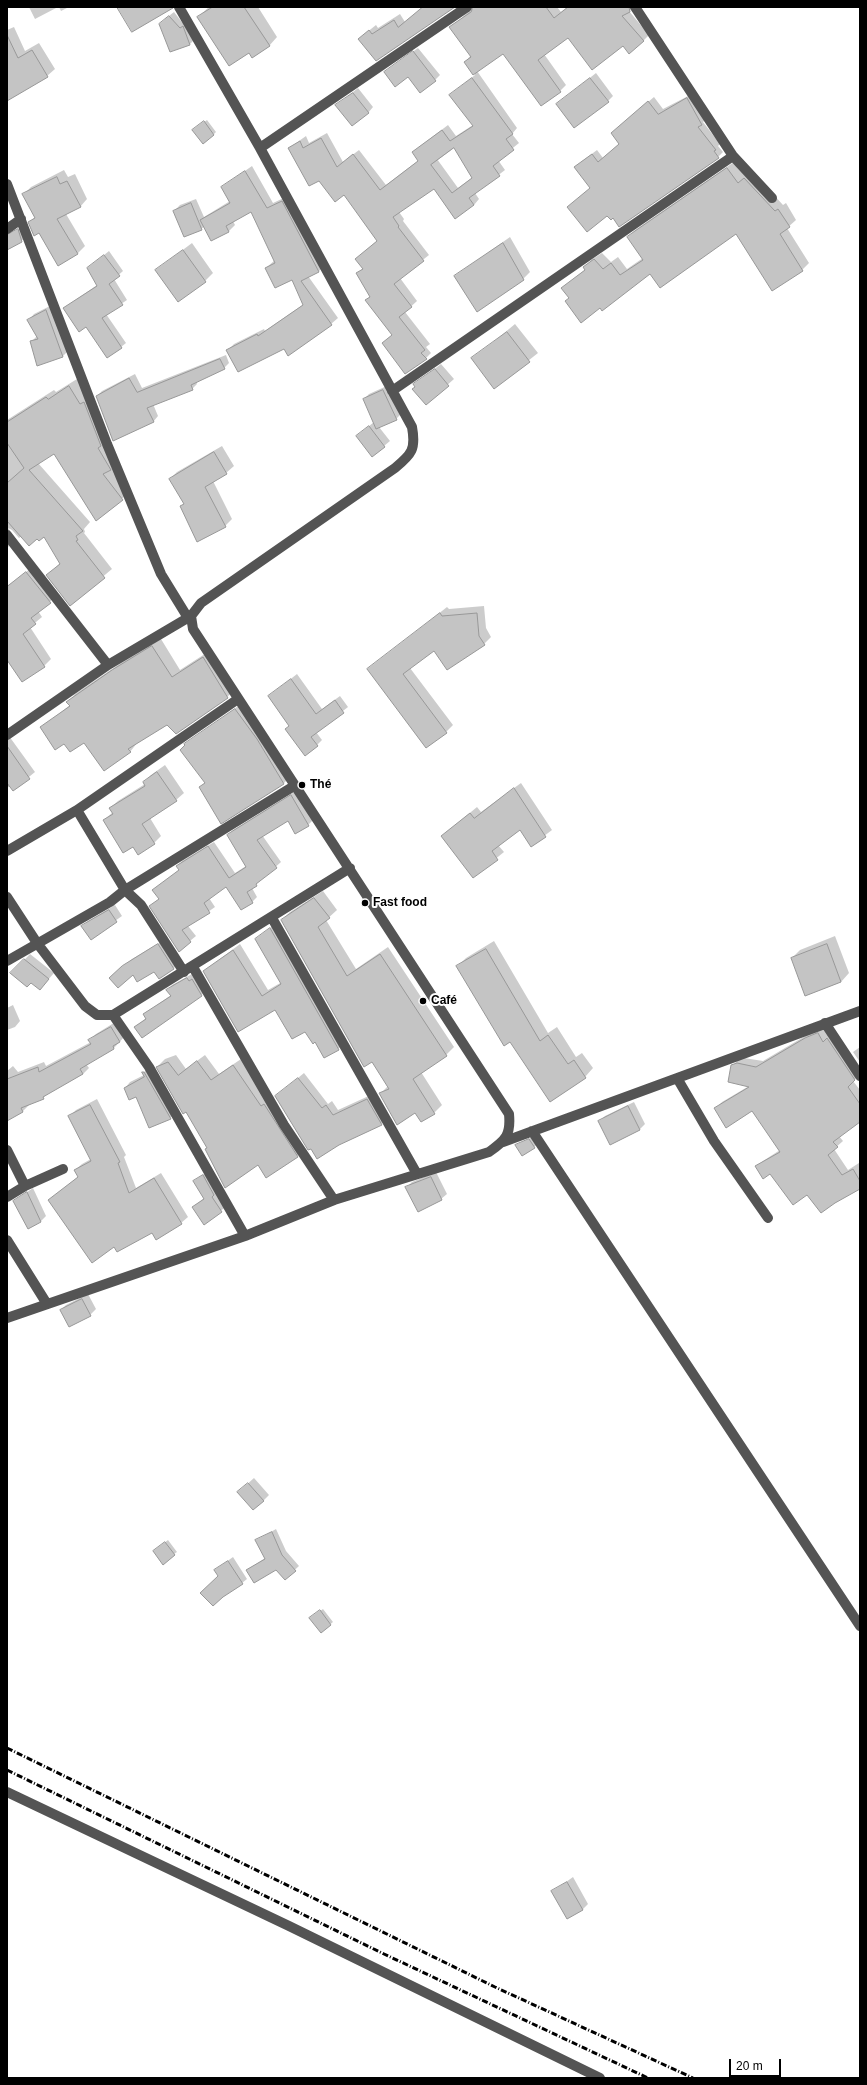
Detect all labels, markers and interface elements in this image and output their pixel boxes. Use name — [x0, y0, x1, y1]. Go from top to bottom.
place label: Thé — [310, 778, 331, 792]
marker: Thé — [297, 780, 307, 790]
place label: Fast food — [373, 896, 427, 910]
marker: Fast food — [360, 898, 370, 908]
place label: Café — [431, 994, 457, 1008]
marker: Café — [418, 996, 428, 1006]
scale bar — [731, 2051, 783, 2077]
text: 20 m — [736, 2059, 763, 2073]

